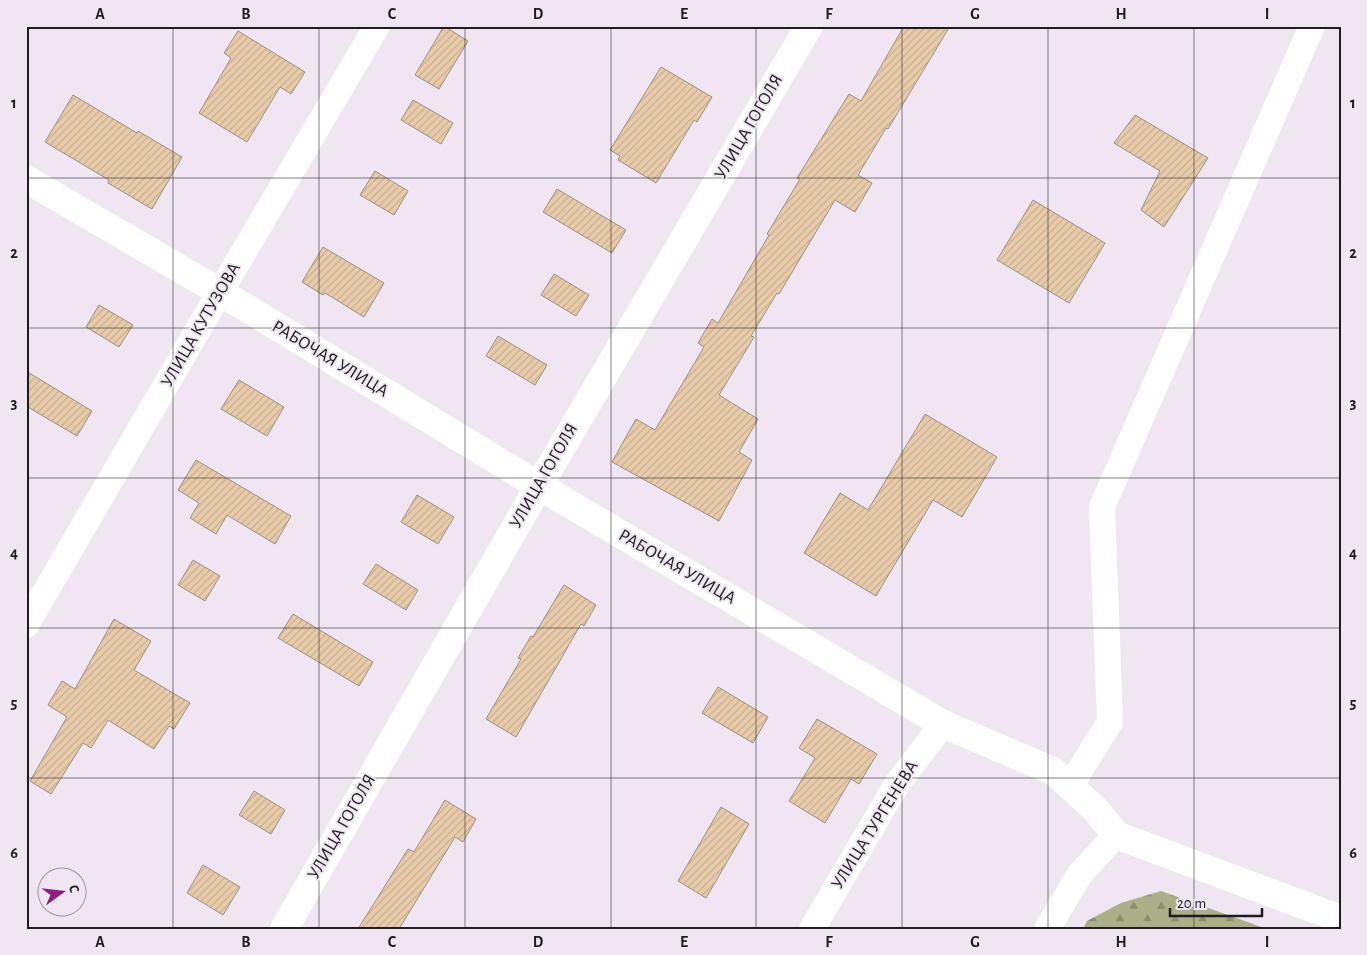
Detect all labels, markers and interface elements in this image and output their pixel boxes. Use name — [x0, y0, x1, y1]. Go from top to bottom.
text: A — [95, 6, 105, 22]
text: B — [241, 6, 251, 22]
text: C — [388, 6, 397, 22]
text: D — [533, 6, 544, 22]
text: E — [680, 6, 688, 22]
text: F — [825, 6, 833, 22]
text: G — [970, 6, 980, 22]
text: H — [1115, 6, 1127, 22]
text: I — [1265, 6, 1269, 22]
street label: УЛИЦА ГОГОЛЯ — [712, 71, 786, 183]
text: 1 — [11, 95, 17, 111]
text: 1 — [1350, 95, 1356, 111]
text: 2 — [10, 245, 18, 261]
text: 2 — [1349, 245, 1357, 261]
street label: УЛИЦА КУТУЗОВА — [158, 259, 244, 390]
street label: РАБОЧАЯ УЛИЦА — [269, 317, 392, 401]
text: 3 — [11, 395, 18, 411]
text: 3 — [1350, 395, 1357, 411]
street label: УЛИЦА ГОГОЛЯ — [507, 420, 581, 532]
street label: РАБОЧАЯ УЛИЦА — [615, 526, 739, 608]
text: 4 — [10, 545, 18, 561]
text: 4 — [1349, 545, 1357, 561]
text: 5 — [11, 695, 18, 711]
text: 5 — [1350, 695, 1357, 711]
street label: УЛИЦА ТУРГЕНЕВА — [828, 757, 922, 892]
street label: УЛИЦА ГОГОЛЯ — [305, 771, 379, 883]
text: 6 — [10, 845, 18, 861]
text: 6 — [1349, 845, 1357, 861]
north arrow — [38, 868, 88, 918]
text: С — [66, 883, 81, 895]
scale bar — [1170, 885, 1262, 917]
text: 20 m — [1177, 896, 1206, 911]
text: A — [95, 934, 105, 950]
text: B — [241, 934, 251, 950]
text: C — [388, 934, 397, 950]
text: D — [533, 934, 544, 950]
text: E — [680, 934, 688, 950]
text: F — [825, 934, 833, 950]
text: G — [970, 934, 980, 950]
text: H — [1115, 934, 1127, 950]
text: I — [1265, 934, 1269, 950]

